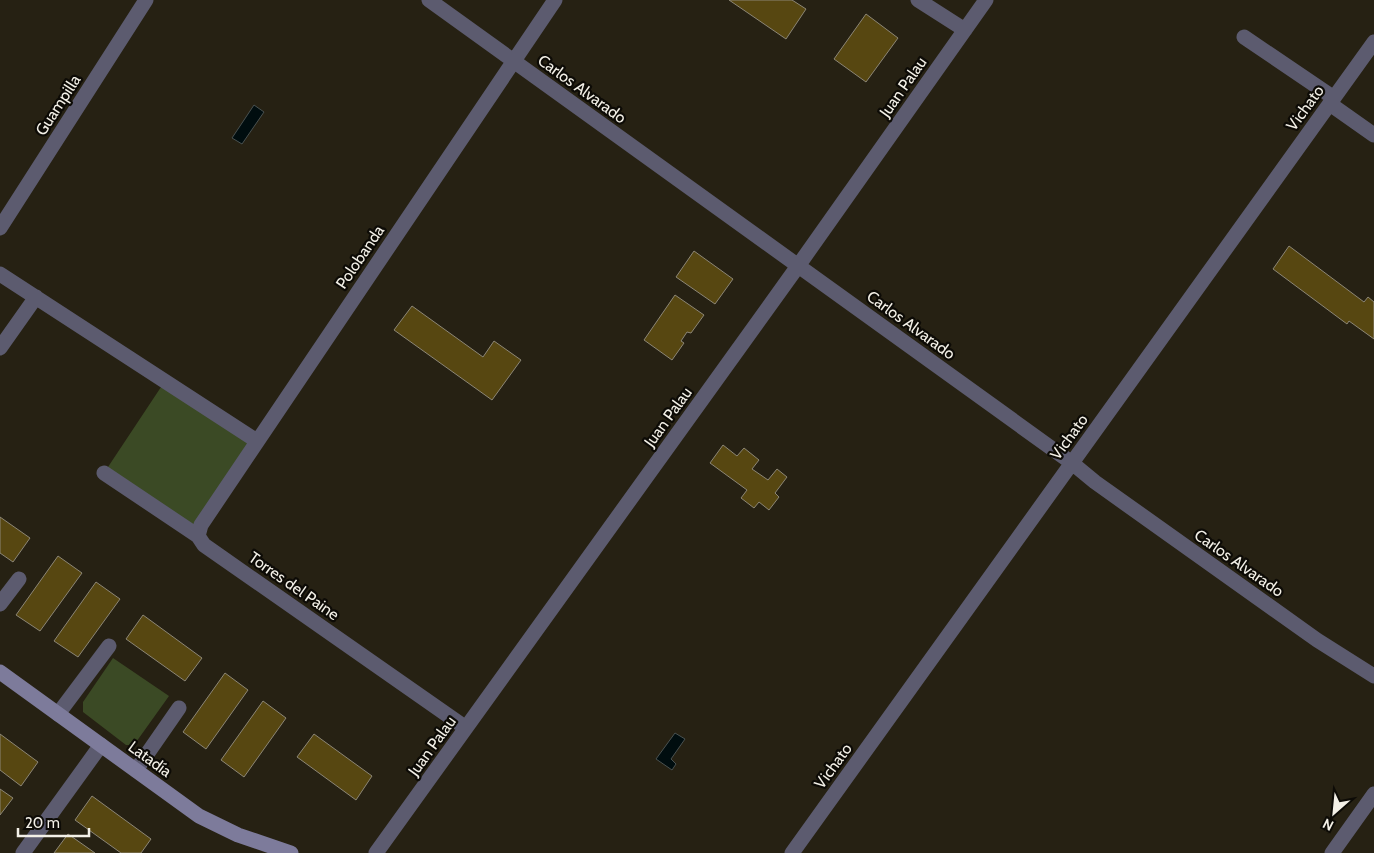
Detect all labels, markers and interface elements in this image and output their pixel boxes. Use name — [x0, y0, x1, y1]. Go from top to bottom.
street label: Carlos Alvarado — [534, 51, 630, 128]
street label: Juan Palau — [875, 53, 931, 122]
street label: Guampilla — [31, 71, 85, 139]
street label: Vichato — [1282, 81, 1328, 134]
street label: Polobanda — [332, 221, 388, 292]
street label: Carlos Alvarado — [863, 287, 959, 364]
street label: Juan Palau — [639, 384, 696, 451]
street label: Vichato — [1046, 410, 1092, 463]
street label: Carlos Alvarado — [1191, 525, 1287, 601]
street label: Torres del Paine — [245, 548, 343, 624]
street label: Juan Palau — [403, 713, 460, 780]
street label: Latadía — [125, 737, 175, 781]
street label: Vichato — [810, 739, 856, 792]
north arrow — [1309, 788, 1359, 838]
scale bar — [18, 806, 89, 838]
text: 20 m — [25, 814, 60, 832]
text: N — [1320, 814, 1337, 835]

